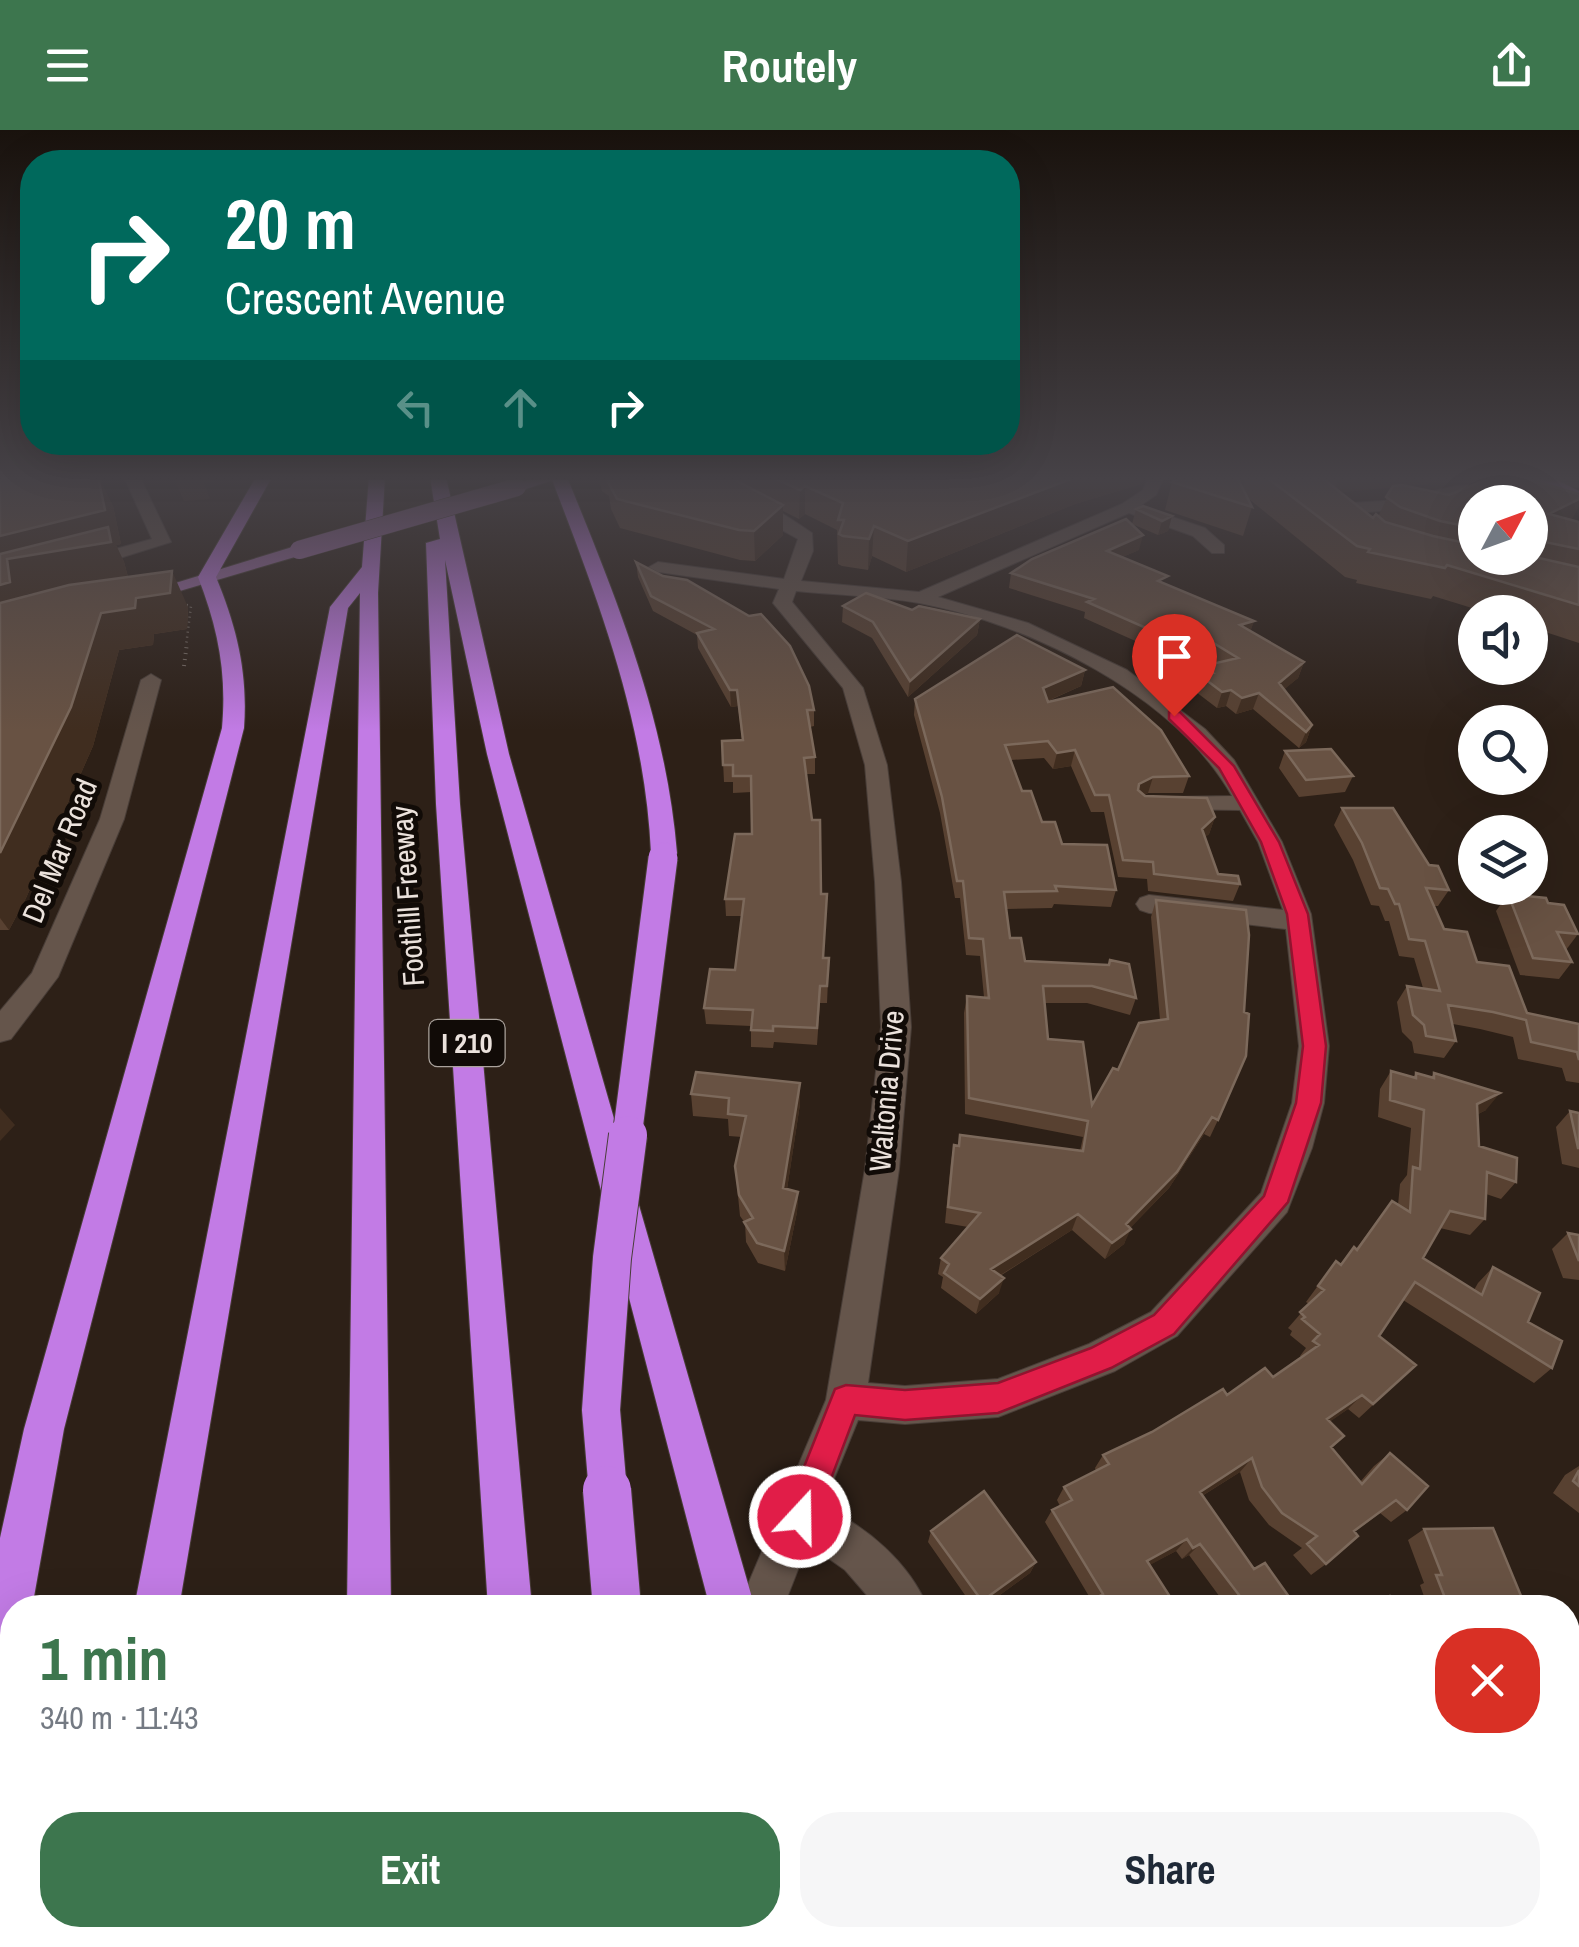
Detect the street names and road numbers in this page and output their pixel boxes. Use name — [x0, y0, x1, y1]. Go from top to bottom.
street label: Del Mar Road — [12, 773, 106, 928]
street label: Foothill Freeway — [381, 804, 433, 988]
street label: Waltonia Drive — [859, 1009, 913, 1173]
road number: I 210 — [430, 1020, 504, 1066]

